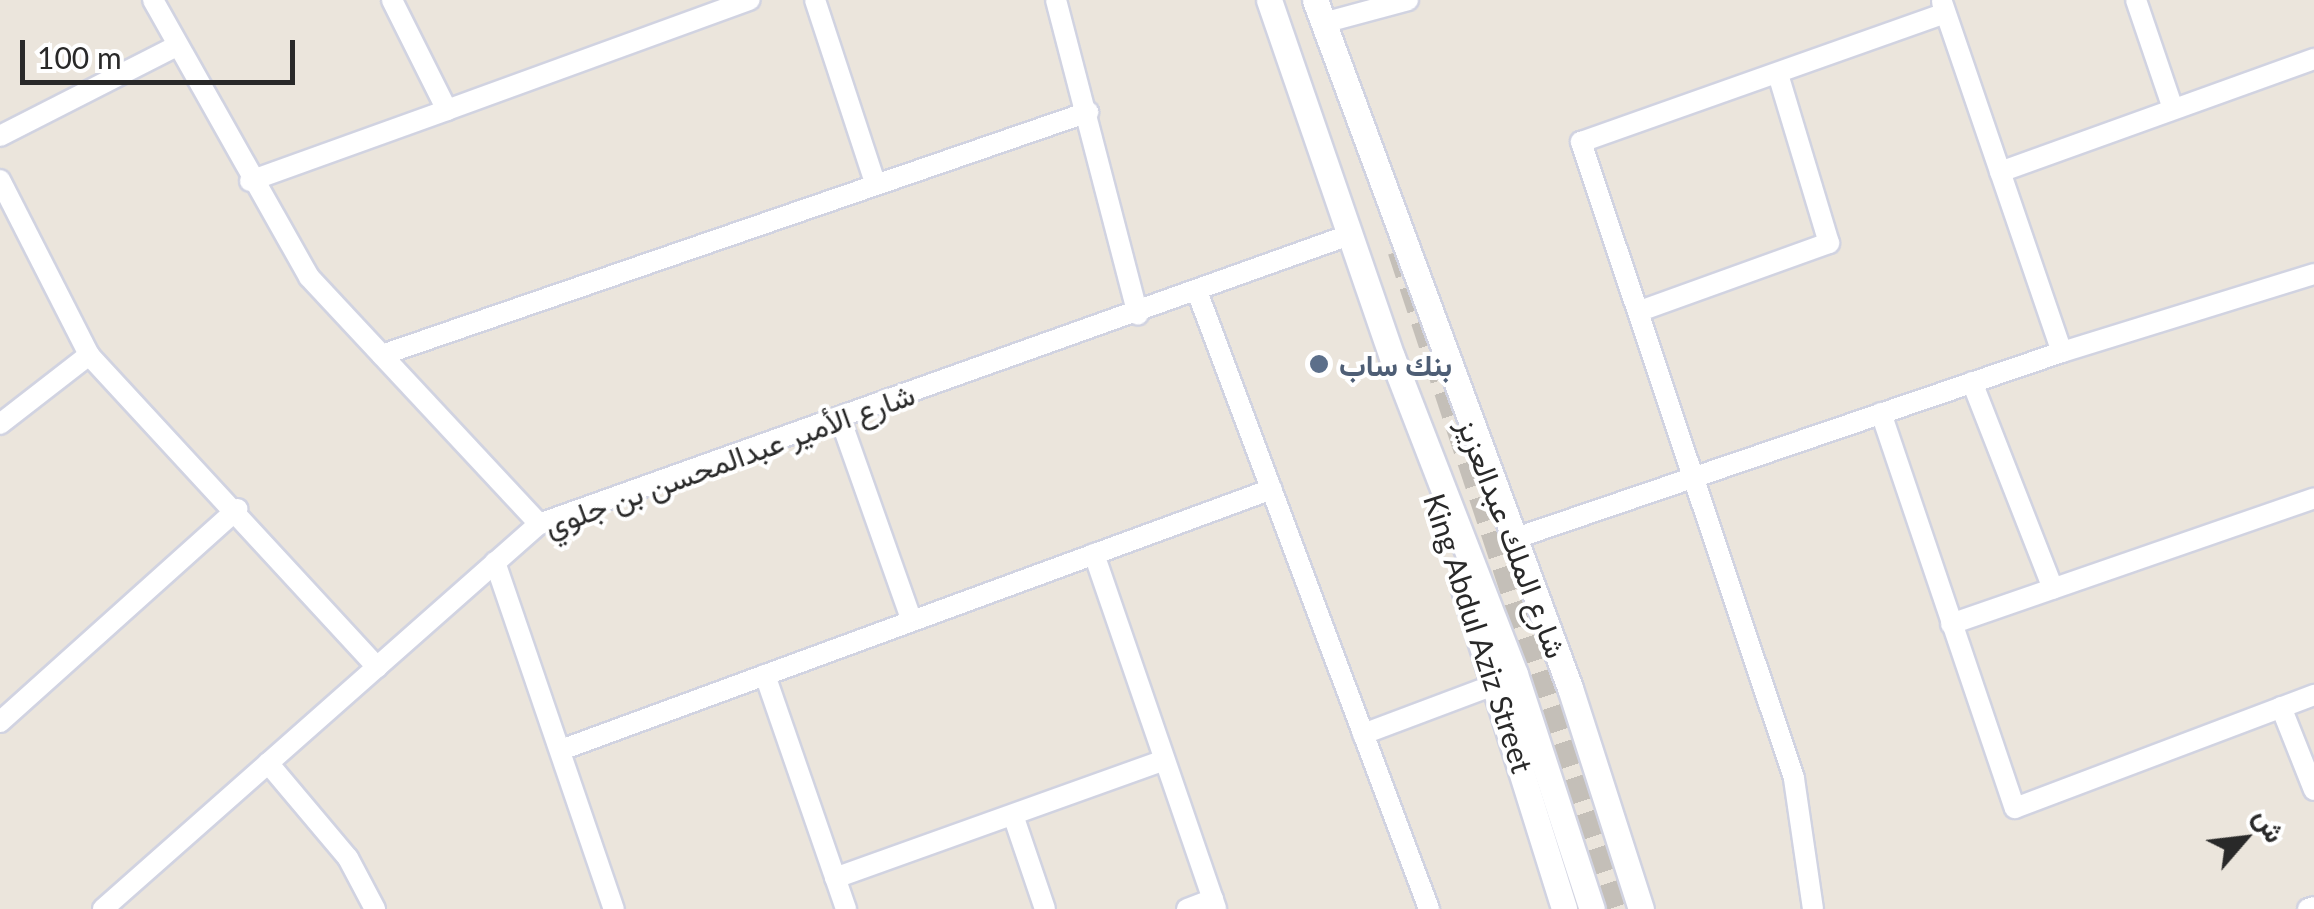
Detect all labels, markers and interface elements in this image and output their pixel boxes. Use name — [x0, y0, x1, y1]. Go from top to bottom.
scale bar — [25, 20, 300, 82]
text: 100 m — [37, 39, 122, 75]
place label: بنك ساب — [1339, 346, 1452, 382]
marker: بنك ساب — [1308, 353, 1330, 375]
street label: شارع الأمير عبدالمحسن بن جلوي — [539, 375, 919, 543]
street label: شارع الملك عبدالعزيز — [1451, 413, 1575, 663]
street label: King Abdul Aziz Street — [1416, 488, 1542, 778]
north arrow — [2194, 789, 2294, 889]
text: ش — [2248, 802, 2293, 848]

